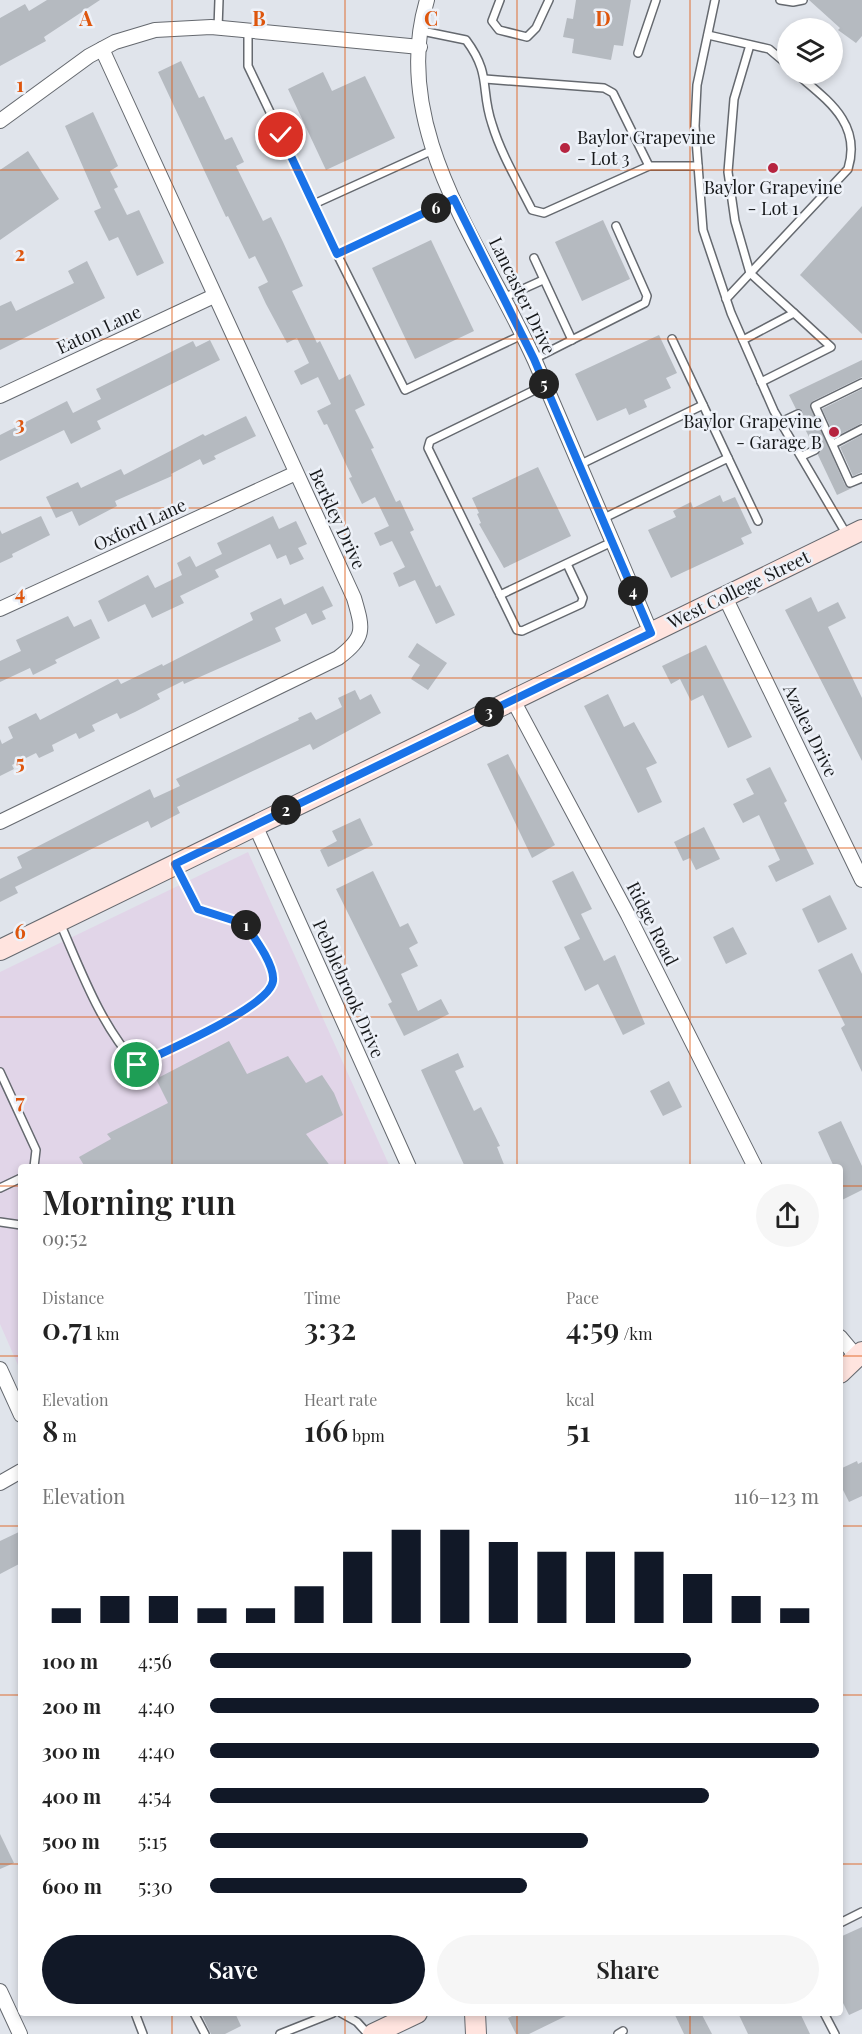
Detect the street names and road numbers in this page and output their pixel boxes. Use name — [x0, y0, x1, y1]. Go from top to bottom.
street label: Lancaster Drive — [484, 233, 562, 358]
street label: Eaton Lane — [52, 299, 145, 359]
street label: Berkley Drive — [304, 464, 372, 573]
street label: Oxford Lane — [89, 492, 190, 556]
street label: West College Street — [663, 544, 814, 634]
street label: Azalea Drive — [778, 679, 844, 781]
street label: Ridge Road — [621, 877, 685, 970]
street label: Pebblebrook Drive — [308, 916, 390, 1062]

